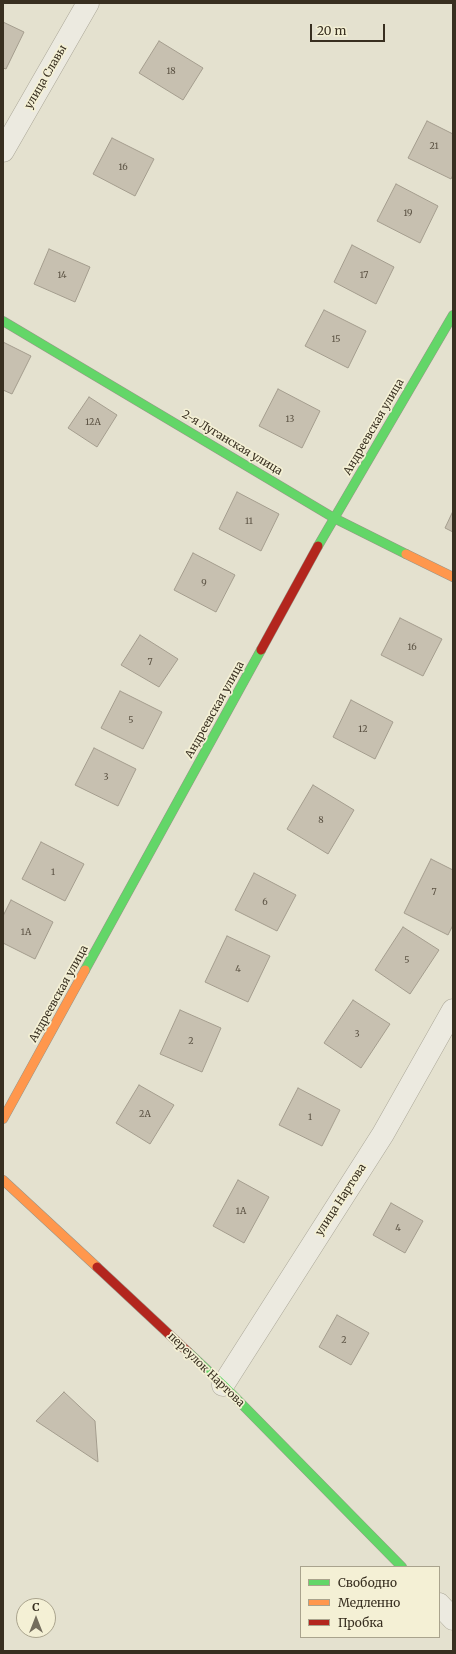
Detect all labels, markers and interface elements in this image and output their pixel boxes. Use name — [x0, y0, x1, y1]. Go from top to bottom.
scale bar — [312, 16, 387, 42]
text: 20 m — [317, 23, 346, 38]
street label: улица Славы — [22, 43, 70, 111]
house number: 18 — [166, 66, 176, 76]
house number: 21 — [429, 141, 439, 151]
house number: 16 — [118, 162, 128, 172]
house number: 19 — [403, 208, 413, 218]
house number: 14 — [57, 270, 67, 280]
house number: 17 — [360, 270, 368, 280]
house number: 15 — [331, 334, 341, 344]
street label: Андреевская улица — [341, 377, 407, 477]
street label: 2-я Луганская улица — [179, 408, 285, 478]
house number: 13 — [286, 414, 294, 424]
house number: 12А — [85, 417, 101, 427]
house number: 11 — [245, 516, 253, 526]
house number: 9 — [201, 578, 207, 588]
house number: 16 — [407, 642, 417, 652]
house number: 7 — [147, 657, 153, 667]
street label: Андреевская улица — [183, 659, 247, 761]
house number: 5 — [128, 715, 134, 725]
house number: 12 — [358, 724, 368, 734]
house number: 3 — [103, 772, 109, 782]
house number: 8 — [318, 815, 324, 825]
house number: 1 — [51, 867, 55, 877]
house number: 7 — [431, 887, 437, 897]
house number: 6 — [262, 897, 268, 907]
house number: 1А — [21, 927, 31, 937]
street label: Андреевская улица — [27, 943, 91, 1045]
house number: 5 — [404, 955, 410, 965]
house number: 4 — [235, 964, 241, 974]
house number: 3 — [354, 1029, 360, 1039]
house number: 2 — [188, 1036, 194, 1046]
house number: 2А — [139, 1109, 151, 1119]
house number: 1 — [308, 1112, 312, 1122]
street label: улица Нартова — [313, 1162, 369, 1238]
house number: 1А — [236, 1206, 246, 1216]
house number: 4 — [395, 1223, 401, 1233]
street label: переулок Нартова — [165, 1330, 247, 1410]
house number: 2 — [341, 1335, 347, 1345]
legend — [300, 1566, 440, 1638]
text: Свободно — [338, 1575, 397, 1590]
text: Медленно — [338, 1595, 400, 1610]
north arrow — [16, 1598, 56, 1638]
text: С — [32, 1600, 40, 1614]
text: Пробка — [338, 1615, 383, 1630]

